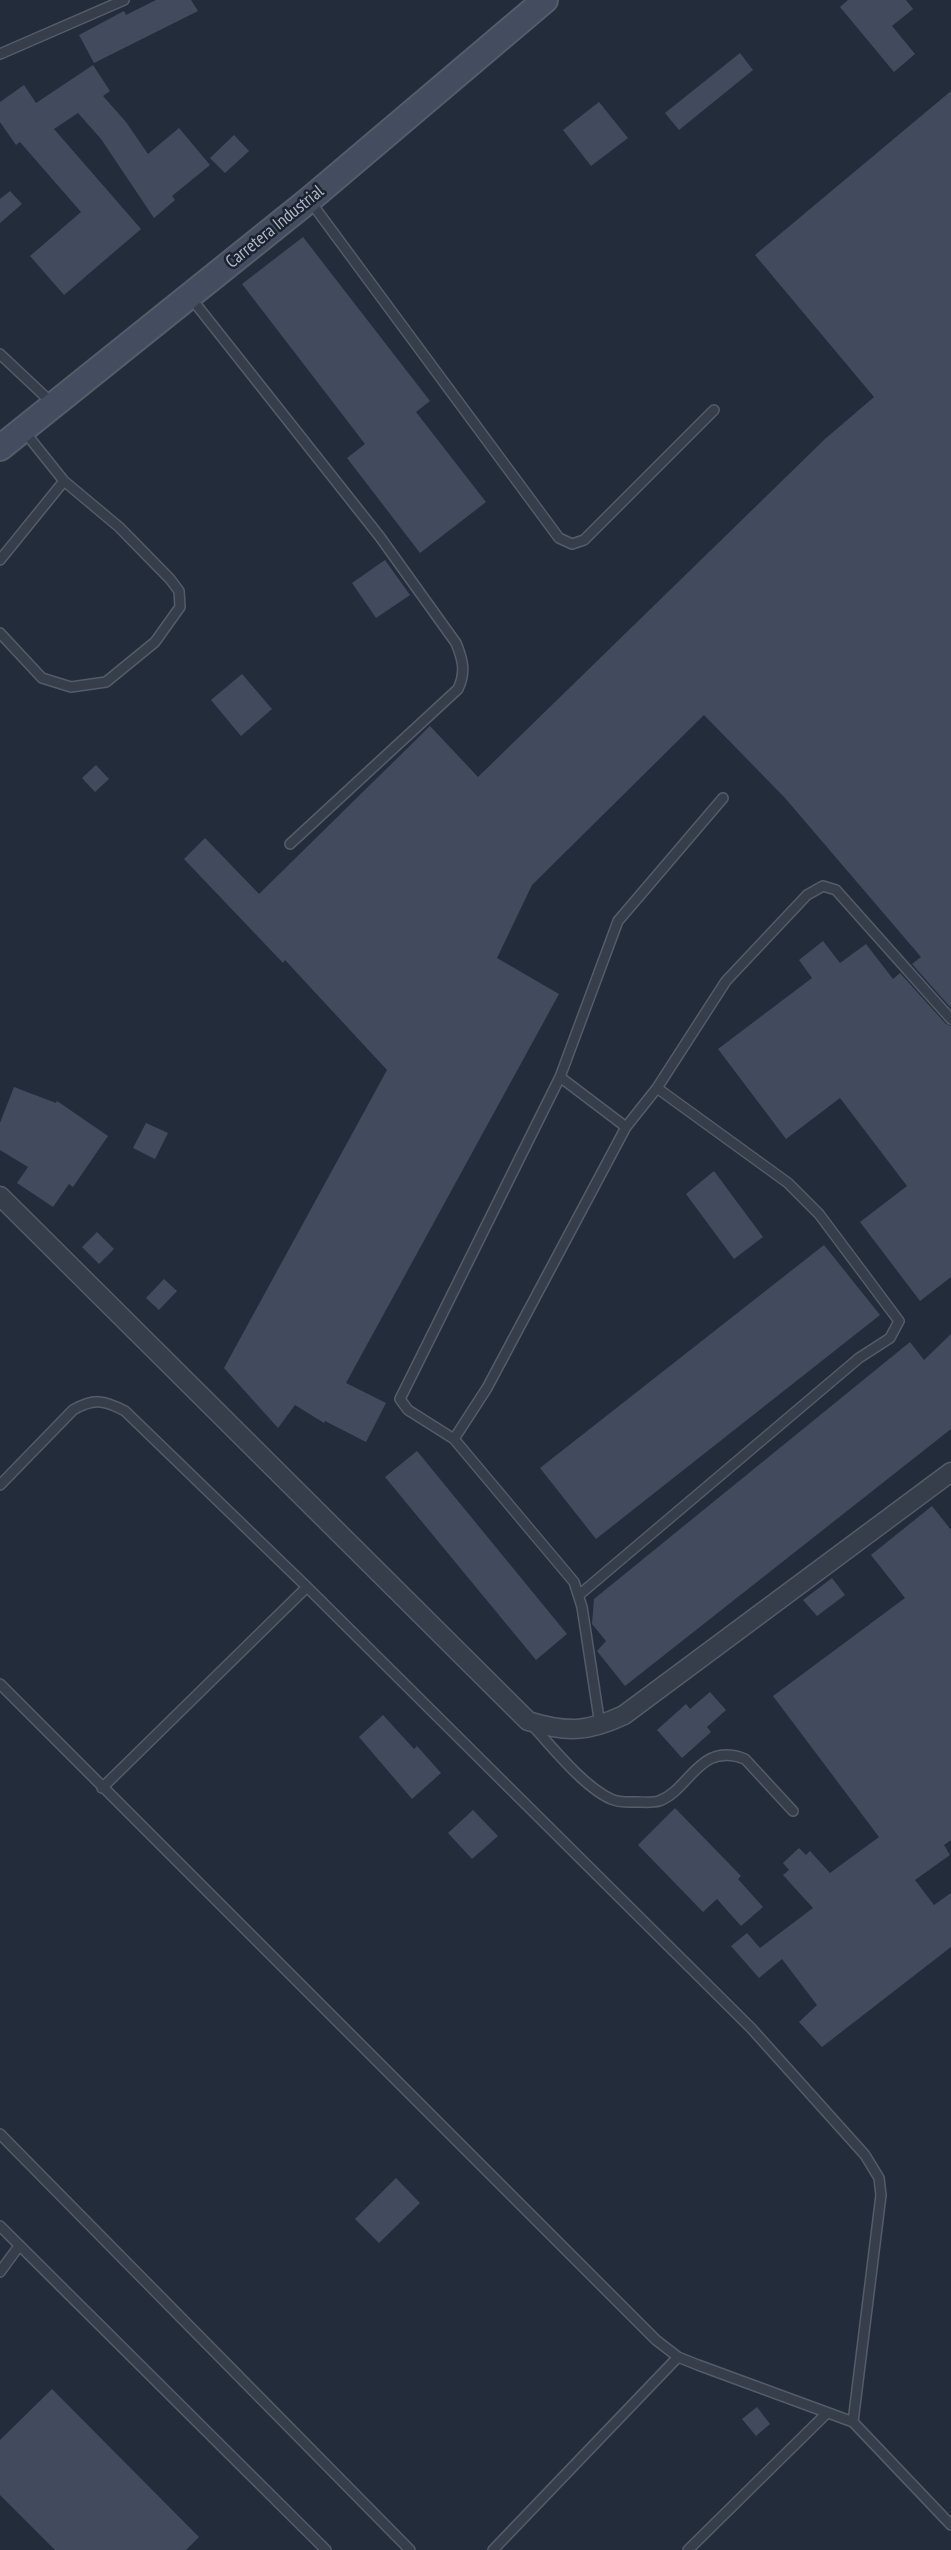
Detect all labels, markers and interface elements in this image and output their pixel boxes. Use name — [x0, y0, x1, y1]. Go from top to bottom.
street label: Carretera Industrial — [222, 181, 328, 273]

